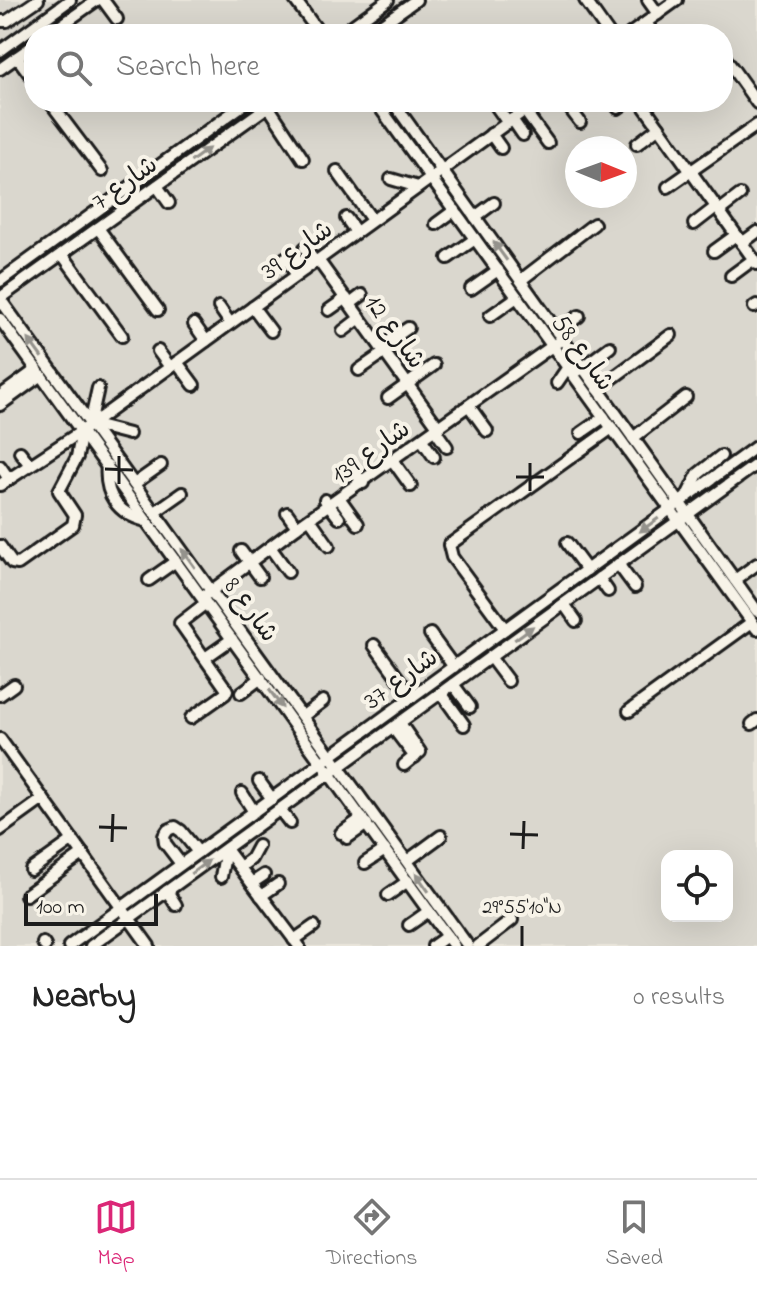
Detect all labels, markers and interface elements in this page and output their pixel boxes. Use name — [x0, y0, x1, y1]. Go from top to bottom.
search box — [24, 24, 733, 112]
icon: search — [52, 46, 96, 90]
text: Search here — [116, 46, 260, 90]
north arrow — [565, 136, 637, 208]
street label: شارع 7 — [85, 147, 167, 221]
one-way arrow — [189, 147, 211, 163]
street label: شارع 39 — [254, 212, 342, 291]
one-way arrow — [493, 241, 508, 262]
street label: شارع 12 — [354, 288, 434, 378]
street label: شارع 58 — [541, 307, 623, 400]
one-way arrow — [27, 337, 43, 359]
street label: شارع 139 — [324, 412, 419, 495]
one-way arrow — [638, 517, 659, 532]
one-way arrow — [181, 548, 196, 569]
street label: شارع 8 — [213, 570, 286, 651]
one-way arrow — [513, 625, 535, 641]
street label: شارع 37 — [357, 640, 447, 721]
one-way arrow — [268, 688, 284, 710]
map controls — [661, 850, 733, 922]
button: locate — [661, 850, 733, 922]
one-way arrow — [189, 860, 210, 876]
one-way arrow — [415, 872, 430, 893]
scale bar — [24, 890, 158, 926]
text: 100 m — [36, 892, 85, 924]
text: 29°55'10"N — [482, 894, 562, 923]
text: Nearby — [32, 973, 136, 1023]
text: 0 results — [633, 979, 725, 1017]
tab: Map — [94, 1195, 138, 1275]
tab: Directions — [326, 1195, 417, 1275]
tab: Saved — [606, 1195, 663, 1275]

